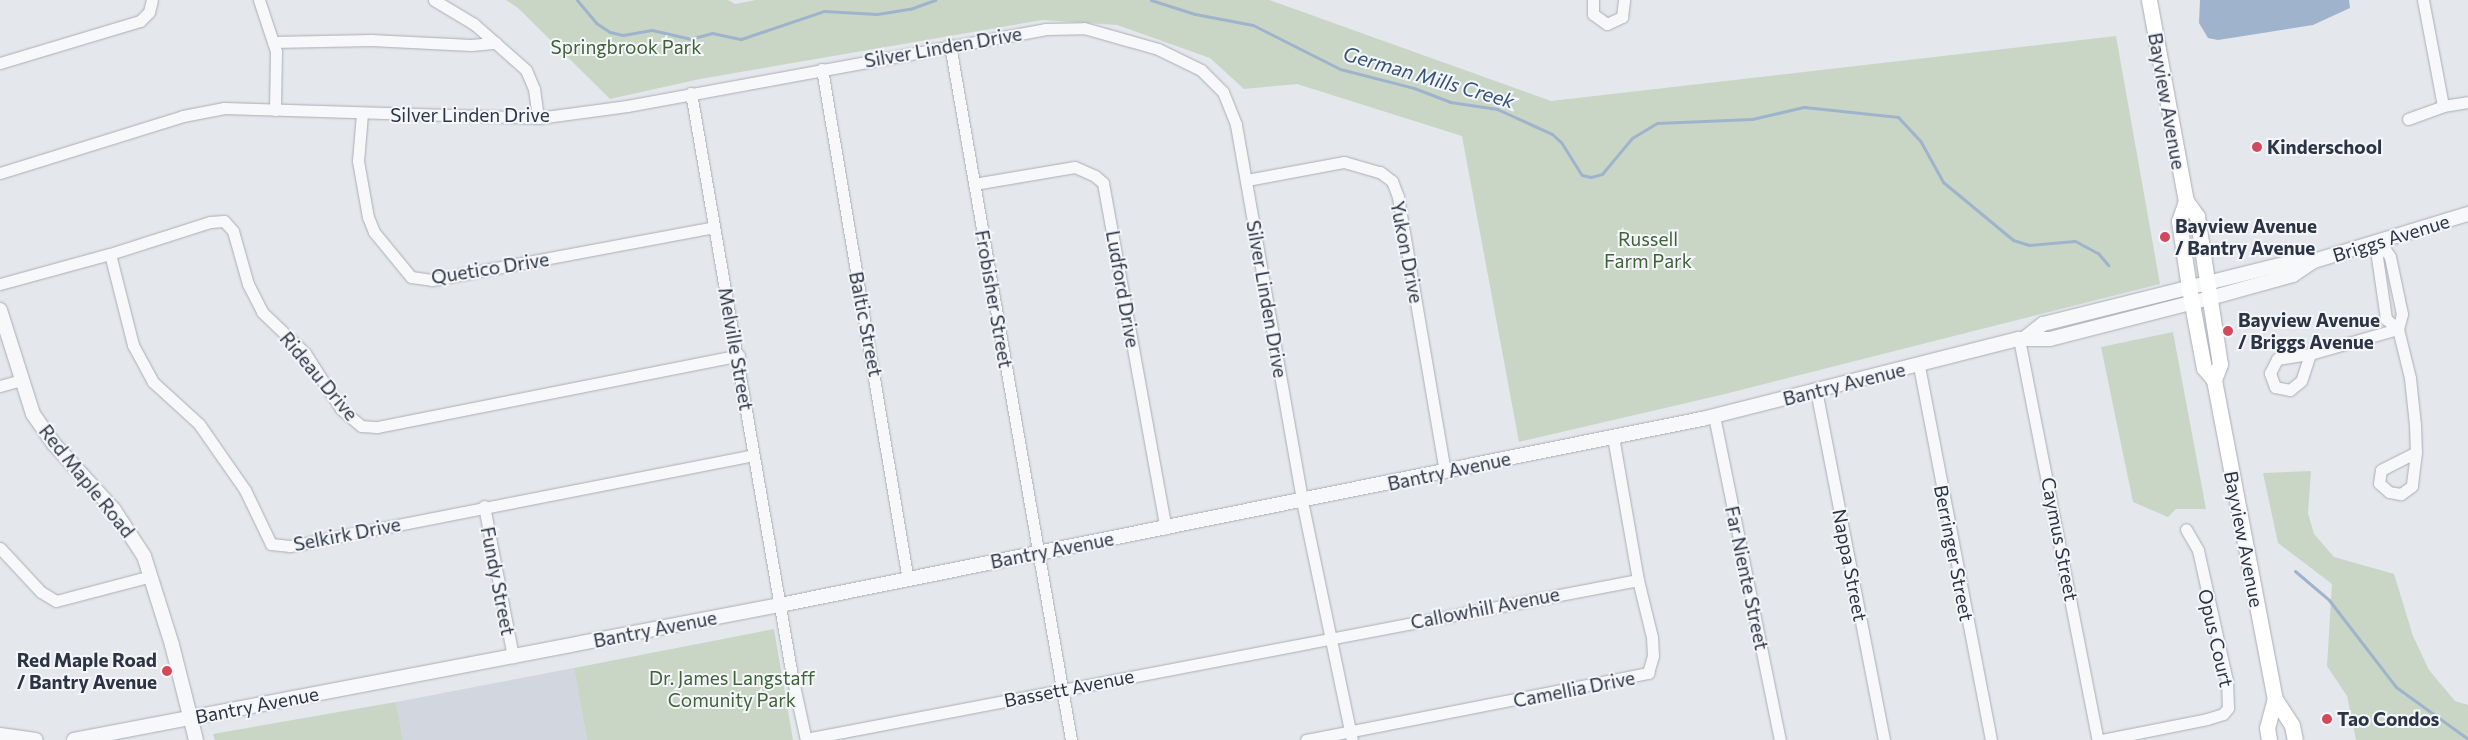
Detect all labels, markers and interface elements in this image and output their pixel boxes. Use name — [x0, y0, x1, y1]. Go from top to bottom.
street label: Silver Linden Drive — [862, 22, 1024, 72]
street label: Bayview Avenue — [2144, 31, 2190, 171]
park label: Springbrook Park — [551, 36, 701, 58]
water label: German Mills Creek — [1341, 41, 1517, 113]
street label: Silver Linden Drive — [390, 104, 550, 126]
place label: Kinderschool — [2267, 136, 2382, 158]
marker: Kinderschool — [2251, 141, 2263, 153]
street label: Yukon Drive — [1386, 199, 1428, 305]
street label: Briggs Avenue — [2330, 209, 2452, 267]
place label: Bayview Avenue / Bantry Avenue — [2175, 215, 2317, 259]
street label: Silver Linden Drive — [1242, 218, 1292, 380]
street label: Frobisher Street — [971, 228, 1017, 370]
park label: Russell Farm Park — [1604, 228, 1692, 272]
street label: Ludford Drive — [1101, 229, 1145, 349]
marker: Bayview Avenue / Bantry Avenue — [2159, 231, 2171, 243]
street label: Quetico Drive — [429, 247, 551, 289]
street label: Baltic Street — [845, 270, 887, 378]
street label: Melville Street — [714, 286, 758, 412]
place label: Bayview Avenue / Briggs Avenue — [2238, 309, 2380, 353]
marker: Bayview Avenue / Briggs Avenue — [2222, 325, 2234, 337]
street label: Rideau Drive — [275, 327, 363, 425]
street label: Bantry Avenue — [1780, 358, 1908, 410]
street label: Red Maple Road — [34, 420, 140, 542]
street label: Bantry Avenue — [1385, 447, 1513, 495]
street label: Bayview Avenue — [2220, 469, 2268, 609]
street label: Caymus Street — [2037, 475, 2083, 603]
street label: Berringer Street — [1930, 483, 1978, 623]
street label: Far Niente Street — [1721, 504, 1773, 652]
street label: Nappa Street — [1828, 507, 1872, 623]
street label: Selkirk Drive — [292, 512, 402, 556]
street label: Fundy Street — [476, 525, 520, 637]
street label: Bantry Avenue — [988, 527, 1116, 573]
street label: Callowhill Avenue — [1409, 582, 1561, 634]
street label: Opus Court — [2194, 587, 2238, 689]
street label: Bantry Avenue — [591, 606, 719, 652]
place label: Red Maple Road / Bantry Avenue — [17, 649, 157, 693]
street label: Bassett Avenue — [1002, 664, 1136, 712]
marker: Red Maple Road / Bantry Avenue — [161, 665, 173, 677]
street label: Camellia Drive — [1511, 666, 1637, 712]
park label: Dr. James Langstaff Comunity Park — [649, 667, 815, 711]
street label: Bantry Avenue — [193, 682, 321, 728]
place label: Tao Condos — [2337, 708, 2439, 730]
marker: Tao Condos — [2321, 713, 2333, 725]

